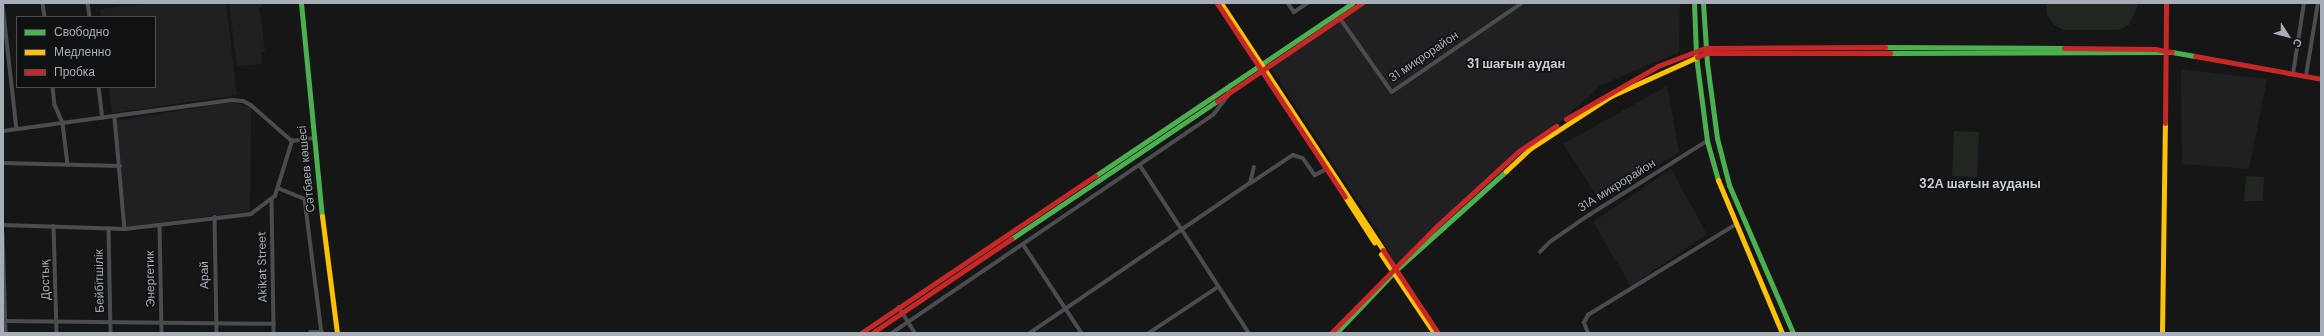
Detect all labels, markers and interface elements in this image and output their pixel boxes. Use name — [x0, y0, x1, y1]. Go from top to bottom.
legend — [16, 16, 156, 88]
north arrow — [2268, 16, 2308, 56]
text: Свободно — [54, 24, 109, 40]
street label: 31 микрорайон — [1387, 28, 1461, 86]
text: С — [2290, 36, 2306, 50]
text: Медленно — [54, 44, 111, 60]
district label: 31 шағын аудан — [1467, 56, 1565, 72]
text: Пробка — [54, 64, 95, 80]
street label: Сәтбаев көшесі — [295, 125, 319, 213]
street label: 31А микрорайон — [1576, 156, 1658, 216]
district label: 32А шағын ауданы — [1919, 176, 2041, 192]
street label: Akikat Street — [255, 231, 271, 303]
street label: Бейбітшілік — [92, 249, 108, 313]
street label: Энергетик — [143, 251, 159, 307]
street label: Достық — [38, 260, 54, 300]
street label: Арай — [198, 261, 212, 289]

